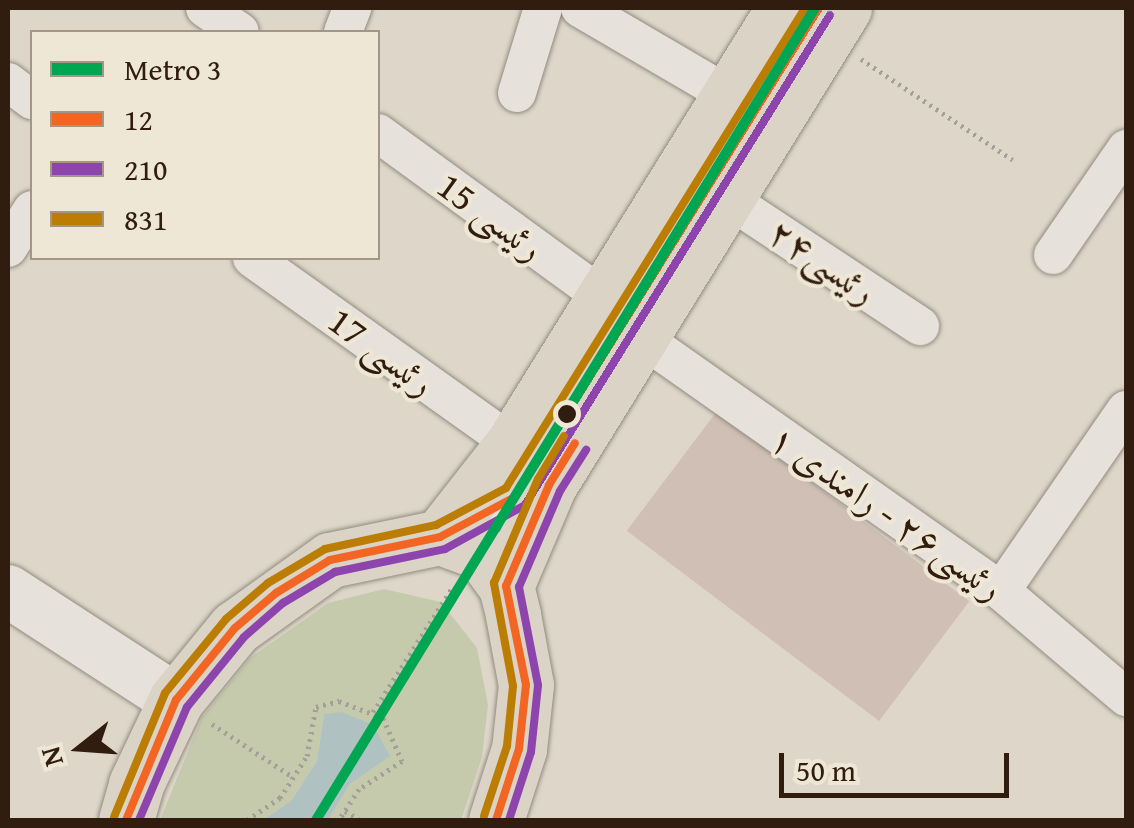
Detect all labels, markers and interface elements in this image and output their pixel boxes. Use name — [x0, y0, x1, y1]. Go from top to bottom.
legend — [30, 30, 380, 260]
text: Metro 3 — [124, 47, 222, 91]
text: 12 — [124, 97, 153, 141]
text: 210 — [124, 147, 167, 191]
street label: رئیسی 15 — [429, 162, 553, 270]
text: 831 — [124, 197, 167, 241]
street label: رئیسی۲۴ — [760, 208, 886, 314]
street label: رئیسی 17 — [320, 297, 444, 405]
unlabelled marker — [557, 404, 577, 424]
street label: رئیسی۲۶ - رامندی ۱ — [761, 414, 1013, 610]
north arrow — [30, 698, 130, 798]
scale bar — [784, 733, 1014, 795]
text: N — [28, 742, 73, 772]
text: 50 m — [796, 748, 856, 792]

